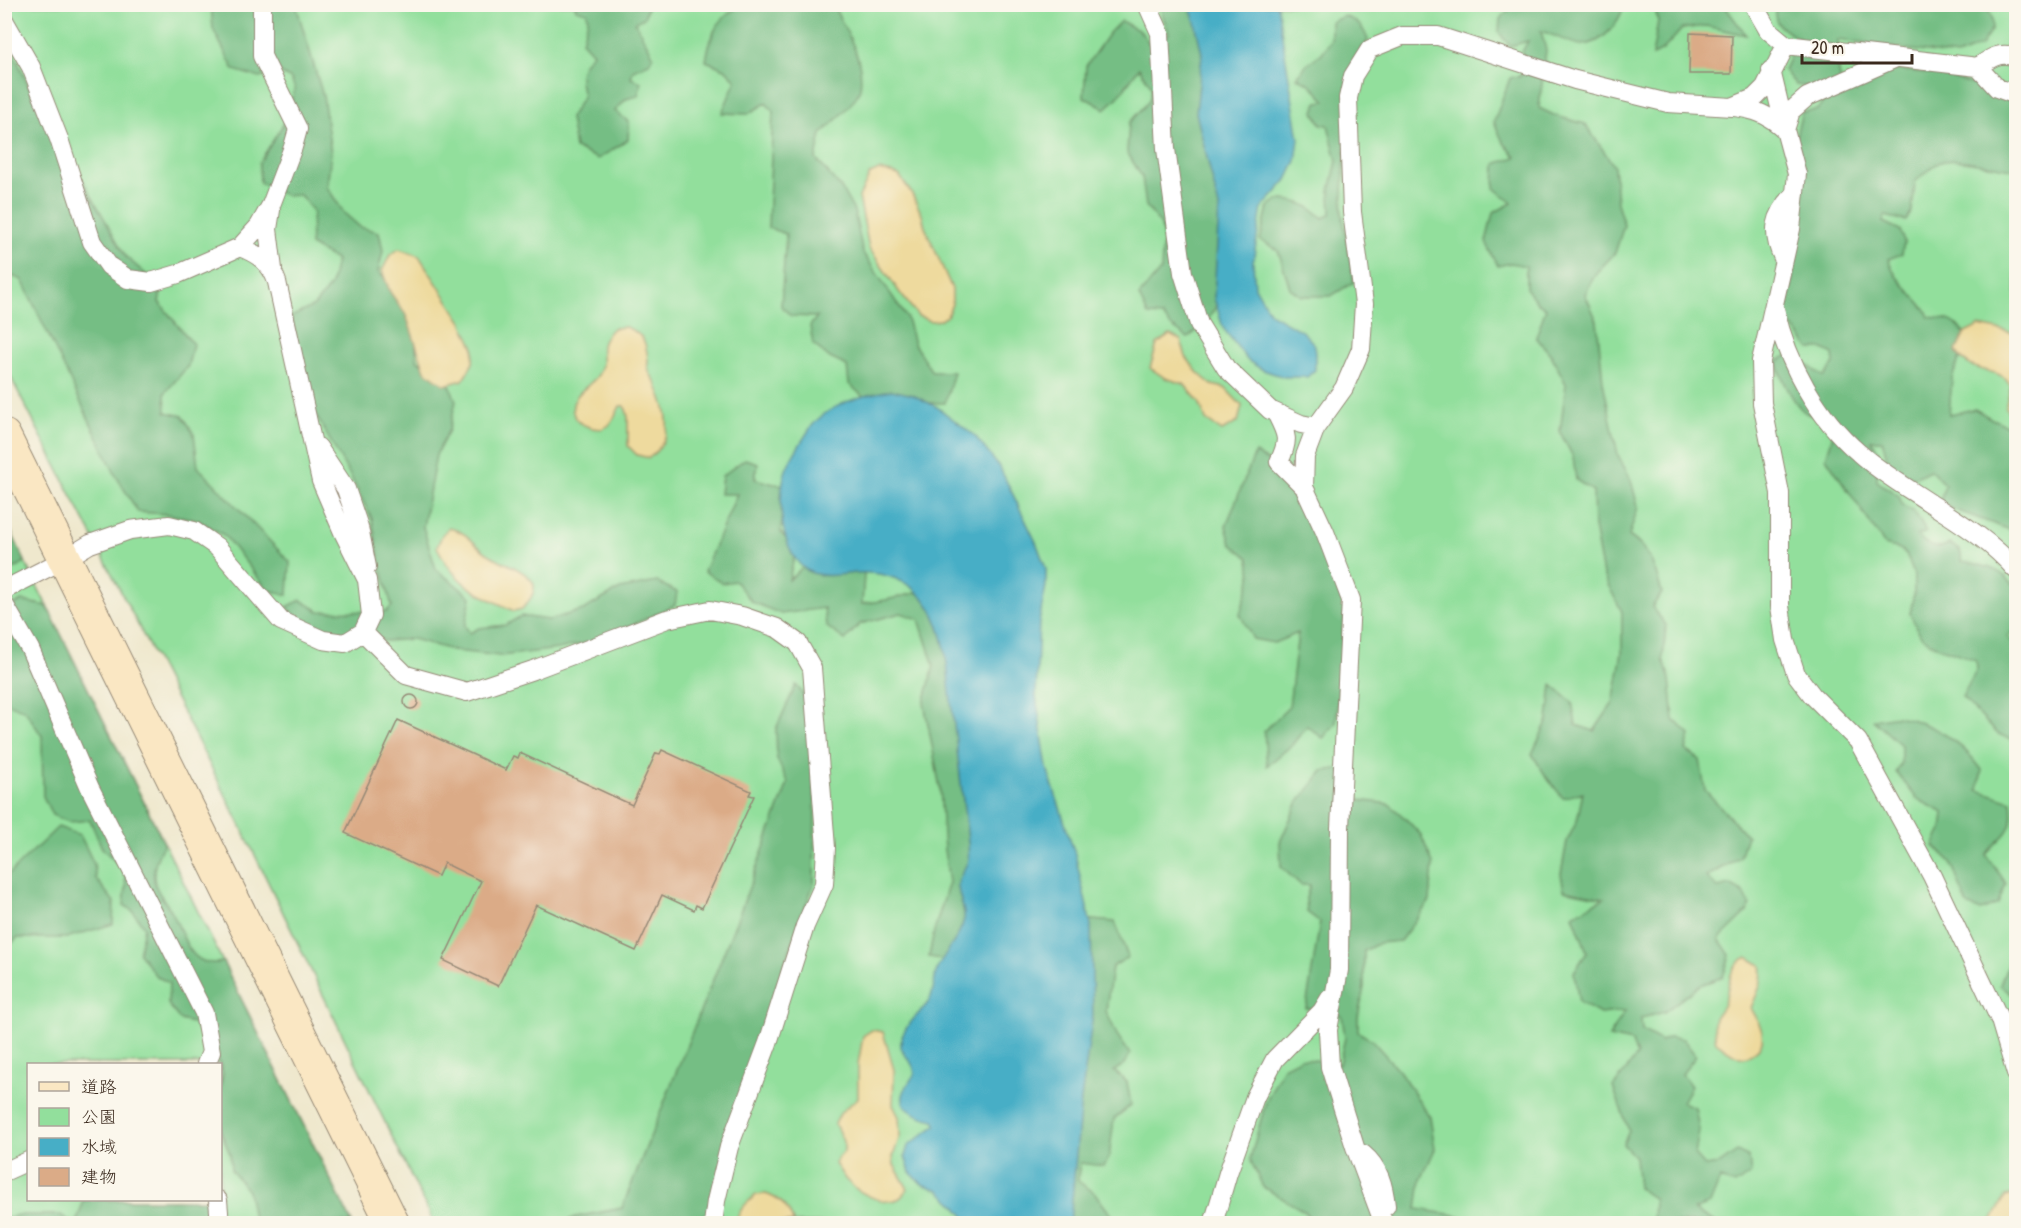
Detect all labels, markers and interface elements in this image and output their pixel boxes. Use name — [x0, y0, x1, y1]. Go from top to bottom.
scale bar — [1802, 27, 1912, 65]
text: 20 m — [1811, 35, 1844, 60]
legend — [27, 1063, 222, 1201]
text: 道路 — [81, 1074, 117, 1099]
text: 公園 — [81, 1104, 117, 1129]
text: 水域 — [81, 1134, 117, 1159]
text: 建物 — [81, 1164, 117, 1189]

